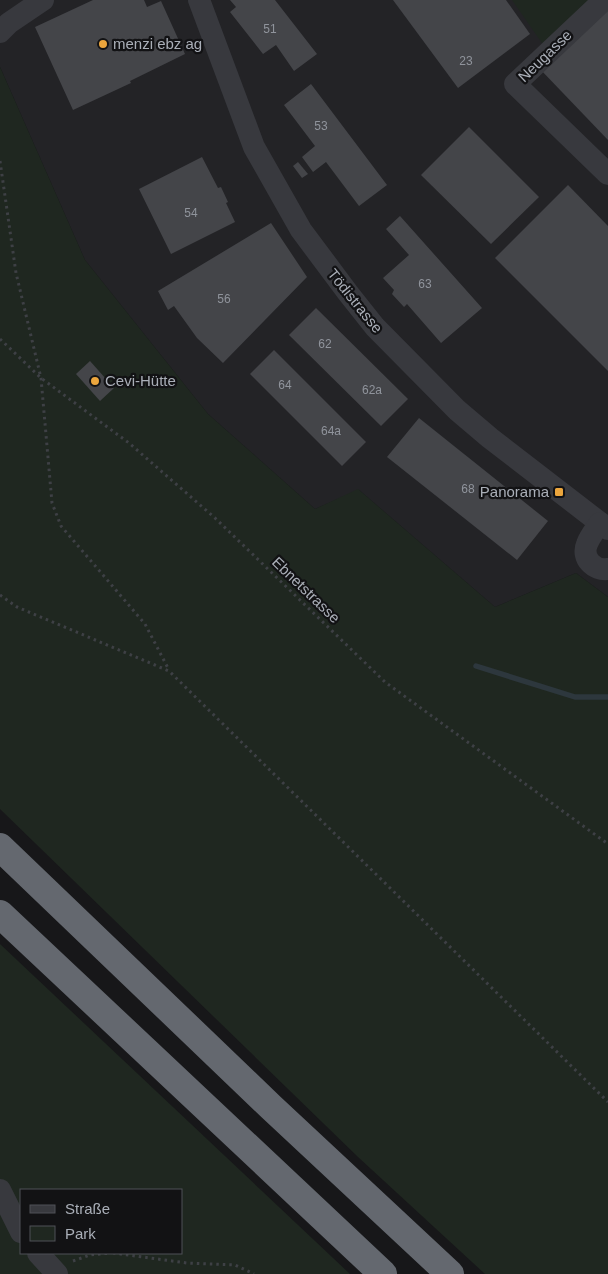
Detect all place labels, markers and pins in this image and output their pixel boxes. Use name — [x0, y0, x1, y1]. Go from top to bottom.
place label: menzi ebz ag — [113, 35, 202, 52]
marker: menzi ebz ag — [97, 38, 109, 50]
place label: Cevi-Hütte — [105, 372, 176, 389]
marker: Cevi-Hütte — [89, 375, 101, 387]
place label: Panorama — [480, 483, 550, 500]
marker: Panorama — [553, 486, 565, 498]

